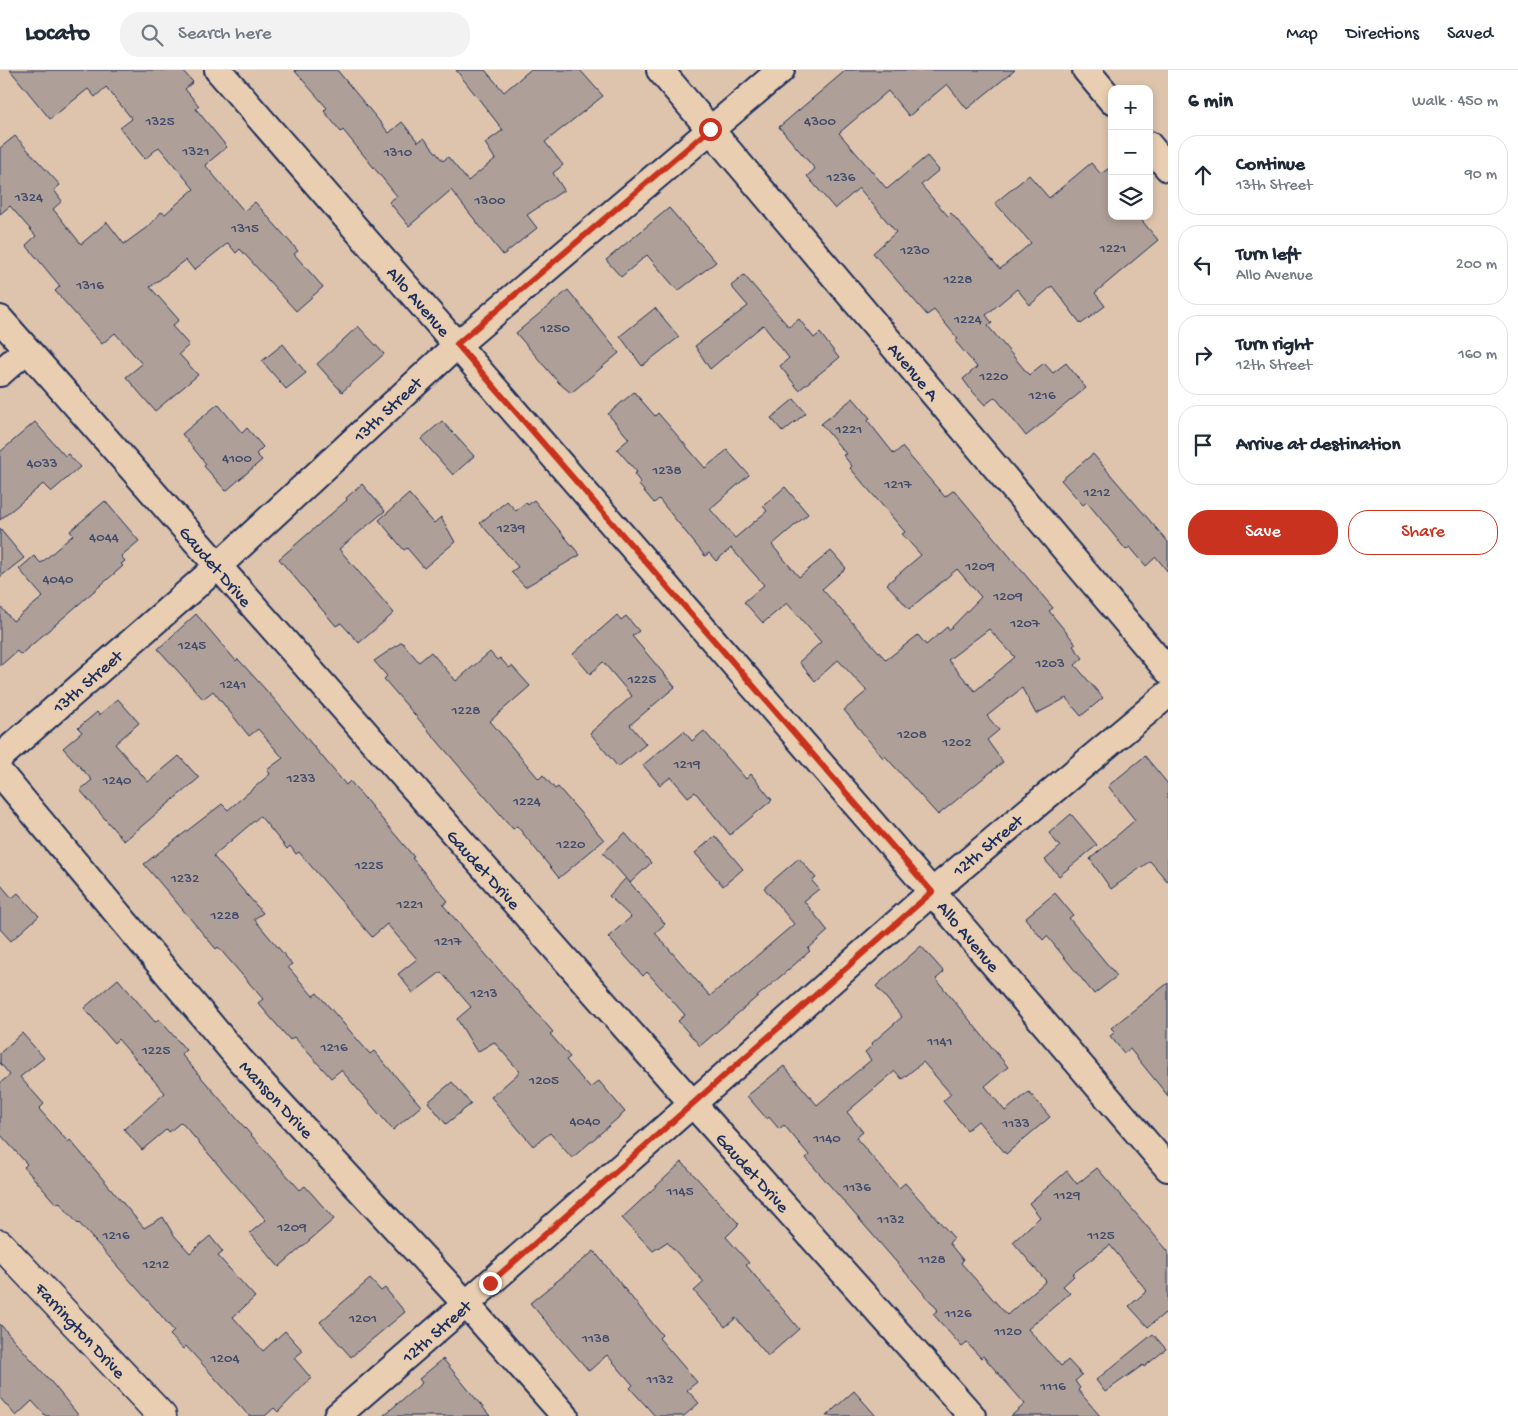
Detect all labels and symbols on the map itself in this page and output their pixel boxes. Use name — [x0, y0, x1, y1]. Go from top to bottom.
house number: 1325 — [144, 113, 175, 131]
house number: 4300 — [804, 113, 836, 131]
route start — [699, 118, 722, 141]
house number: 1321 — [181, 143, 210, 161]
house number: 1310 — [383, 144, 413, 162]
house number: 1236 — [826, 169, 856, 187]
house number: 1324 — [14, 189, 43, 207]
house number: 1300 — [474, 192, 506, 210]
house number: 1315 — [230, 220, 259, 238]
house number: 1221 — [1099, 240, 1126, 258]
house number: 1230 — [899, 242, 930, 260]
street label: Allo Avenue — [381, 263, 454, 343]
house number: 1228 — [943, 271, 972, 289]
house number: 1316 — [75, 277, 104, 295]
house number: 1224 — [953, 311, 982, 329]
house number: 1250 — [539, 320, 570, 338]
street label: Avenue A — [882, 339, 943, 407]
house number: 1220 — [978, 368, 1009, 386]
street label: 13th Street — [349, 373, 428, 448]
house number: 1216 — [1027, 387, 1056, 405]
house number: 1221 — [835, 421, 862, 439]
house number: 4100 — [222, 450, 253, 468]
house number: 4033 — [26, 455, 58, 473]
house number: 1238 — [651, 462, 682, 480]
house number: 1217 — [883, 476, 913, 494]
house number: 1212 — [1083, 484, 1110, 502]
house number: 1239 — [496, 520, 526, 538]
street label: Gaudet Drive — [173, 523, 255, 613]
house number: 4044 — [89, 529, 119, 547]
house number: 1209 — [964, 558, 995, 576]
house number: 4040 — [42, 571, 74, 589]
house number: 1209 — [992, 588, 1023, 606]
house number: 1207 — [1009, 615, 1041, 633]
house number: 1245 — [177, 637, 206, 655]
street label: 13th Street — [49, 646, 129, 720]
house number: 1203 — [1034, 655, 1065, 673]
house number: 1225 — [627, 671, 656, 689]
house number: 1241 — [219, 676, 246, 694]
house number: 1228 — [451, 702, 480, 720]
house number: 1208 — [896, 726, 927, 744]
house number: 1202 — [941, 734, 972, 752]
house number: 1219 — [673, 756, 701, 774]
house number: 1233 — [286, 770, 316, 788]
house number: 1240 — [101, 772, 132, 790]
house number: 1224 — [512, 793, 541, 811]
street label: 12th Street — [948, 810, 1029, 883]
street label: Gaudet Drive — [441, 826, 524, 916]
house number: 1220 — [555, 836, 586, 854]
house number: 1225 — [354, 857, 383, 875]
house number: 1232 — [170, 870, 199, 888]
house number: 1221 — [396, 896, 423, 914]
street label: Allo Avenue — [931, 898, 1003, 978]
house number: 1228 — [210, 907, 239, 925]
house number: 1217 — [433, 933, 463, 951]
house number: 1213 — [469, 985, 498, 1003]
house number: 1141 — [926, 1033, 953, 1051]
house number: 1216 — [319, 1039, 348, 1057]
house number: 1225 — [141, 1042, 170, 1060]
street label: Manson Drive — [234, 1057, 317, 1145]
house number: 1205 — [528, 1072, 559, 1090]
house number: 4040 — [569, 1113, 601, 1131]
house number: 1133 — [1001, 1115, 1030, 1133]
street label: Gaudet Drive — [710, 1129, 793, 1219]
house number: 1140 — [812, 1130, 841, 1148]
house number: 1136 — [842, 1179, 871, 1197]
house number: 1145 — [665, 1183, 694, 1201]
house number: 1129 — [1053, 1187, 1081, 1205]
house number: 1132 — [876, 1211, 905, 1229]
house number: 1209 — [276, 1219, 307, 1237]
house number: 1216 — [101, 1227, 130, 1245]
house number: 1125 — [1086, 1227, 1115, 1245]
house number: 1128 — [917, 1251, 946, 1269]
house number: 1212 — [142, 1256, 169, 1274]
route end — [479, 1272, 502, 1295]
street label: Farrington Drive — [29, 1279, 129, 1385]
street label: 12th Street — [398, 1296, 478, 1369]
house number: 1126 — [943, 1305, 972, 1323]
house number: 1201 — [348, 1310, 377, 1328]
house number: 1120 — [993, 1323, 1022, 1341]
house number: 1138 — [581, 1330, 610, 1348]
house number: 1204 — [209, 1350, 240, 1368]
house number: 1132 — [645, 1371, 674, 1389]
house number: 1116 — [1039, 1378, 1066, 1396]

